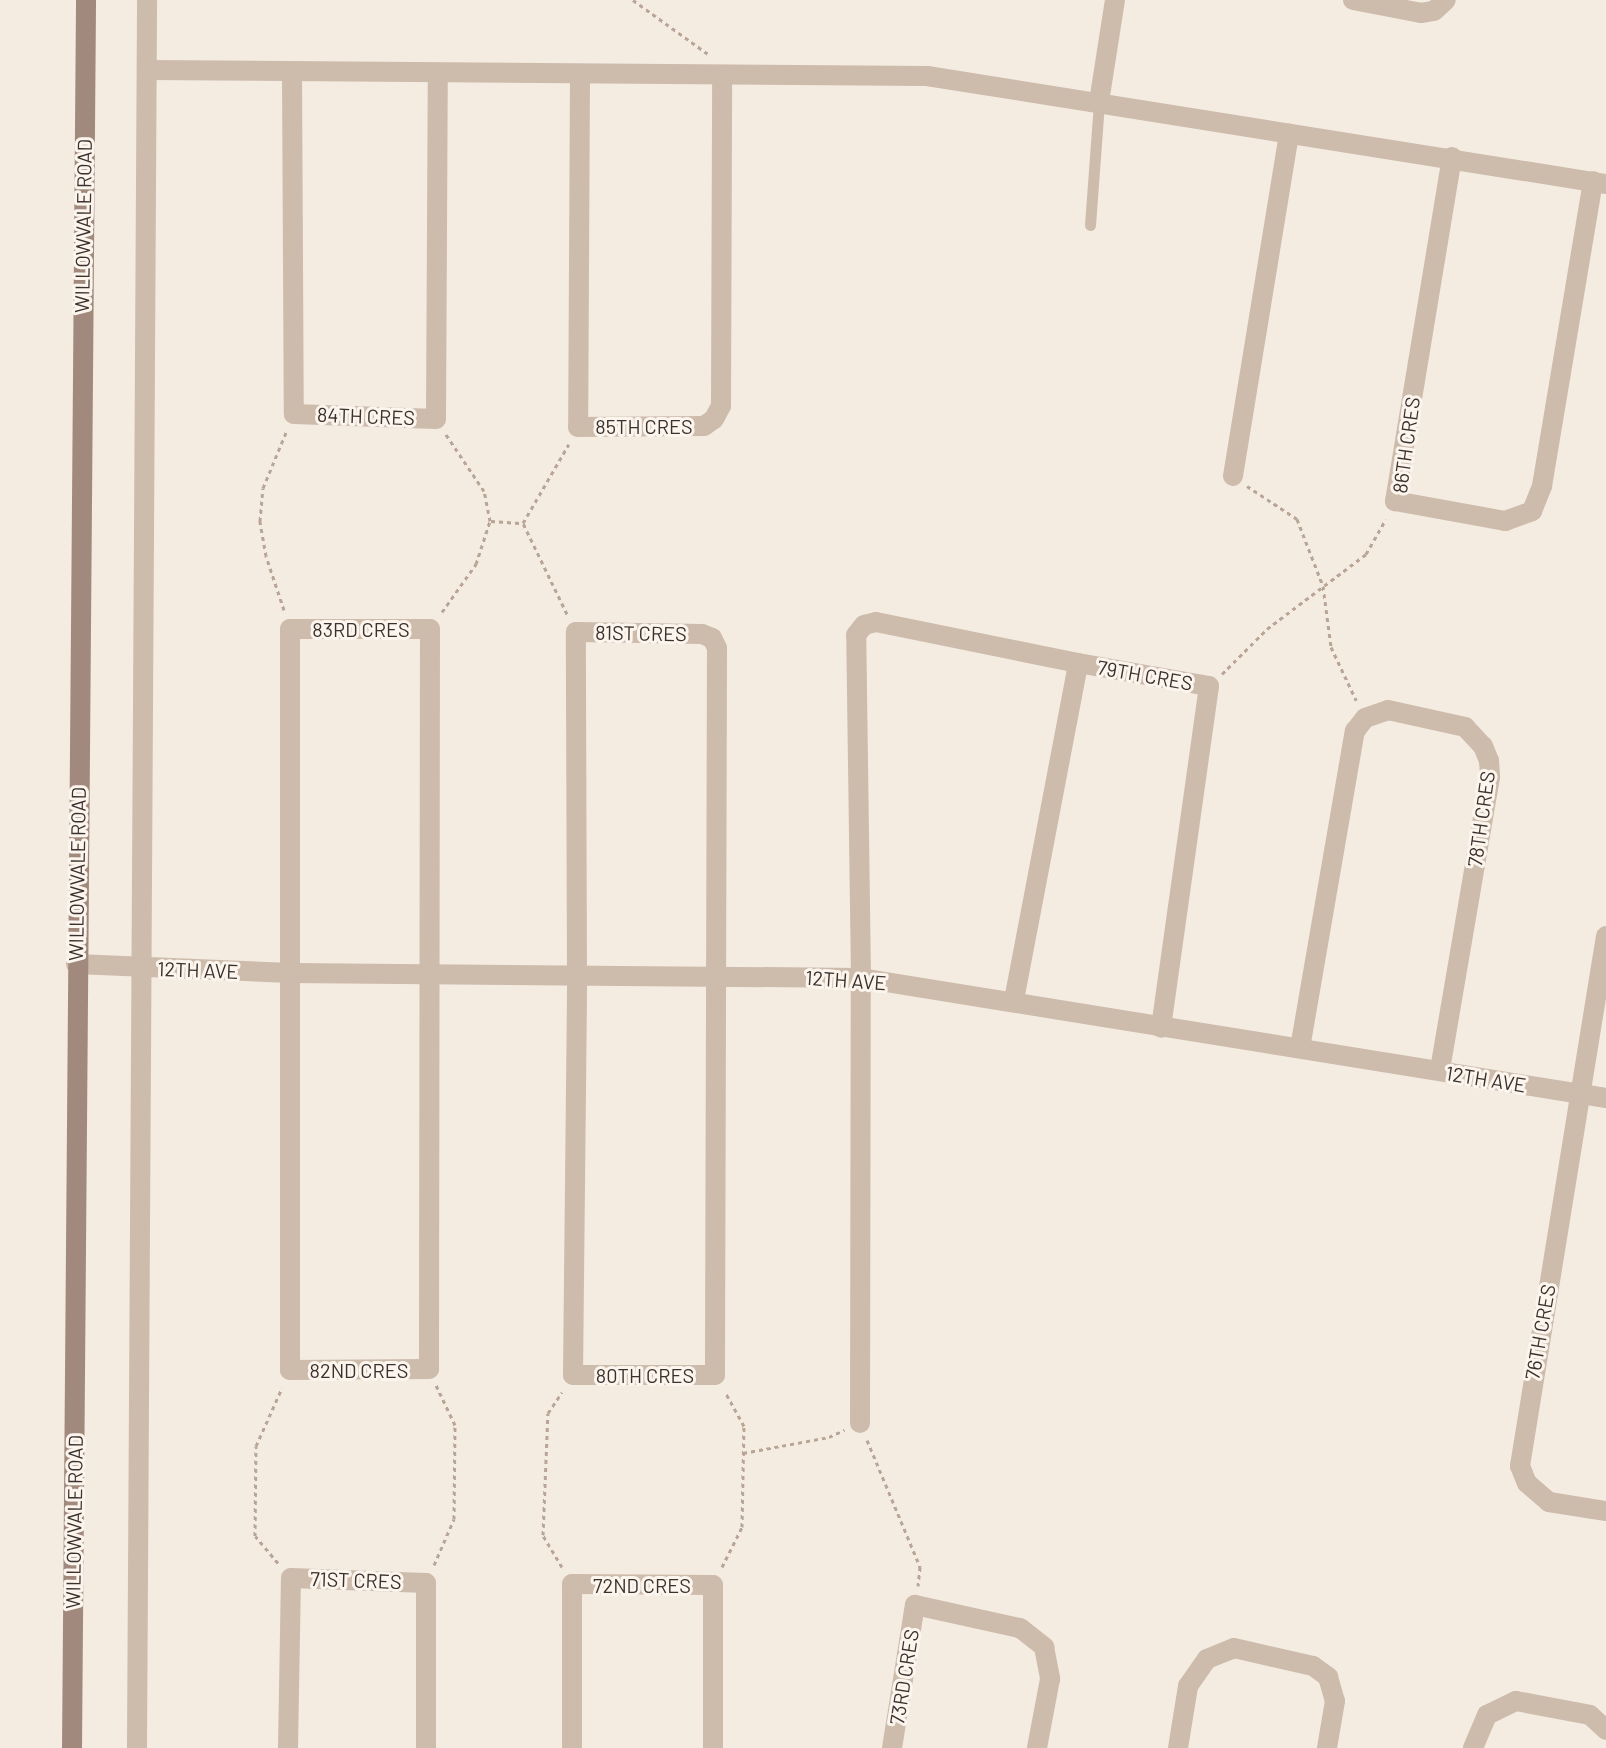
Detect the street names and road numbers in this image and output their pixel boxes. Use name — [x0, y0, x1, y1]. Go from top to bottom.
street label: WILLOWVALE ROAD — [69, 139, 97, 313]
street label: 86TH CRES — [1387, 395, 1425, 495]
street label: 84TH CRES — [317, 402, 415, 430]
street label: 85TH CRES — [595, 414, 693, 438]
street label: 83RD CRES — [312, 617, 410, 641]
street label: 81ST CRES — [595, 620, 687, 646]
street label: 79TH CRES — [1095, 655, 1195, 695]
street label: 78TH CRES — [1462, 770, 1500, 868]
street label: WILLOWVALE ROAD — [63, 787, 91, 961]
street label: 12TH AVE — [157, 957, 239, 983]
street label: 12TH AVE — [805, 965, 887, 995]
street label: 12TH AVE — [1444, 1061, 1528, 1097]
street label: 76TH CRES — [1520, 1282, 1560, 1382]
street label: 82ND CRES — [310, 1358, 408, 1382]
street label: 80TH CRES — [596, 1363, 694, 1387]
street label: WILLOWVALE ROAD — [60, 1435, 88, 1609]
street label: 71ST CRES — [310, 1566, 402, 1594]
street label: 72ND CRES — [593, 1573, 691, 1597]
street label: 73RD CRES — [885, 1627, 923, 1727]

